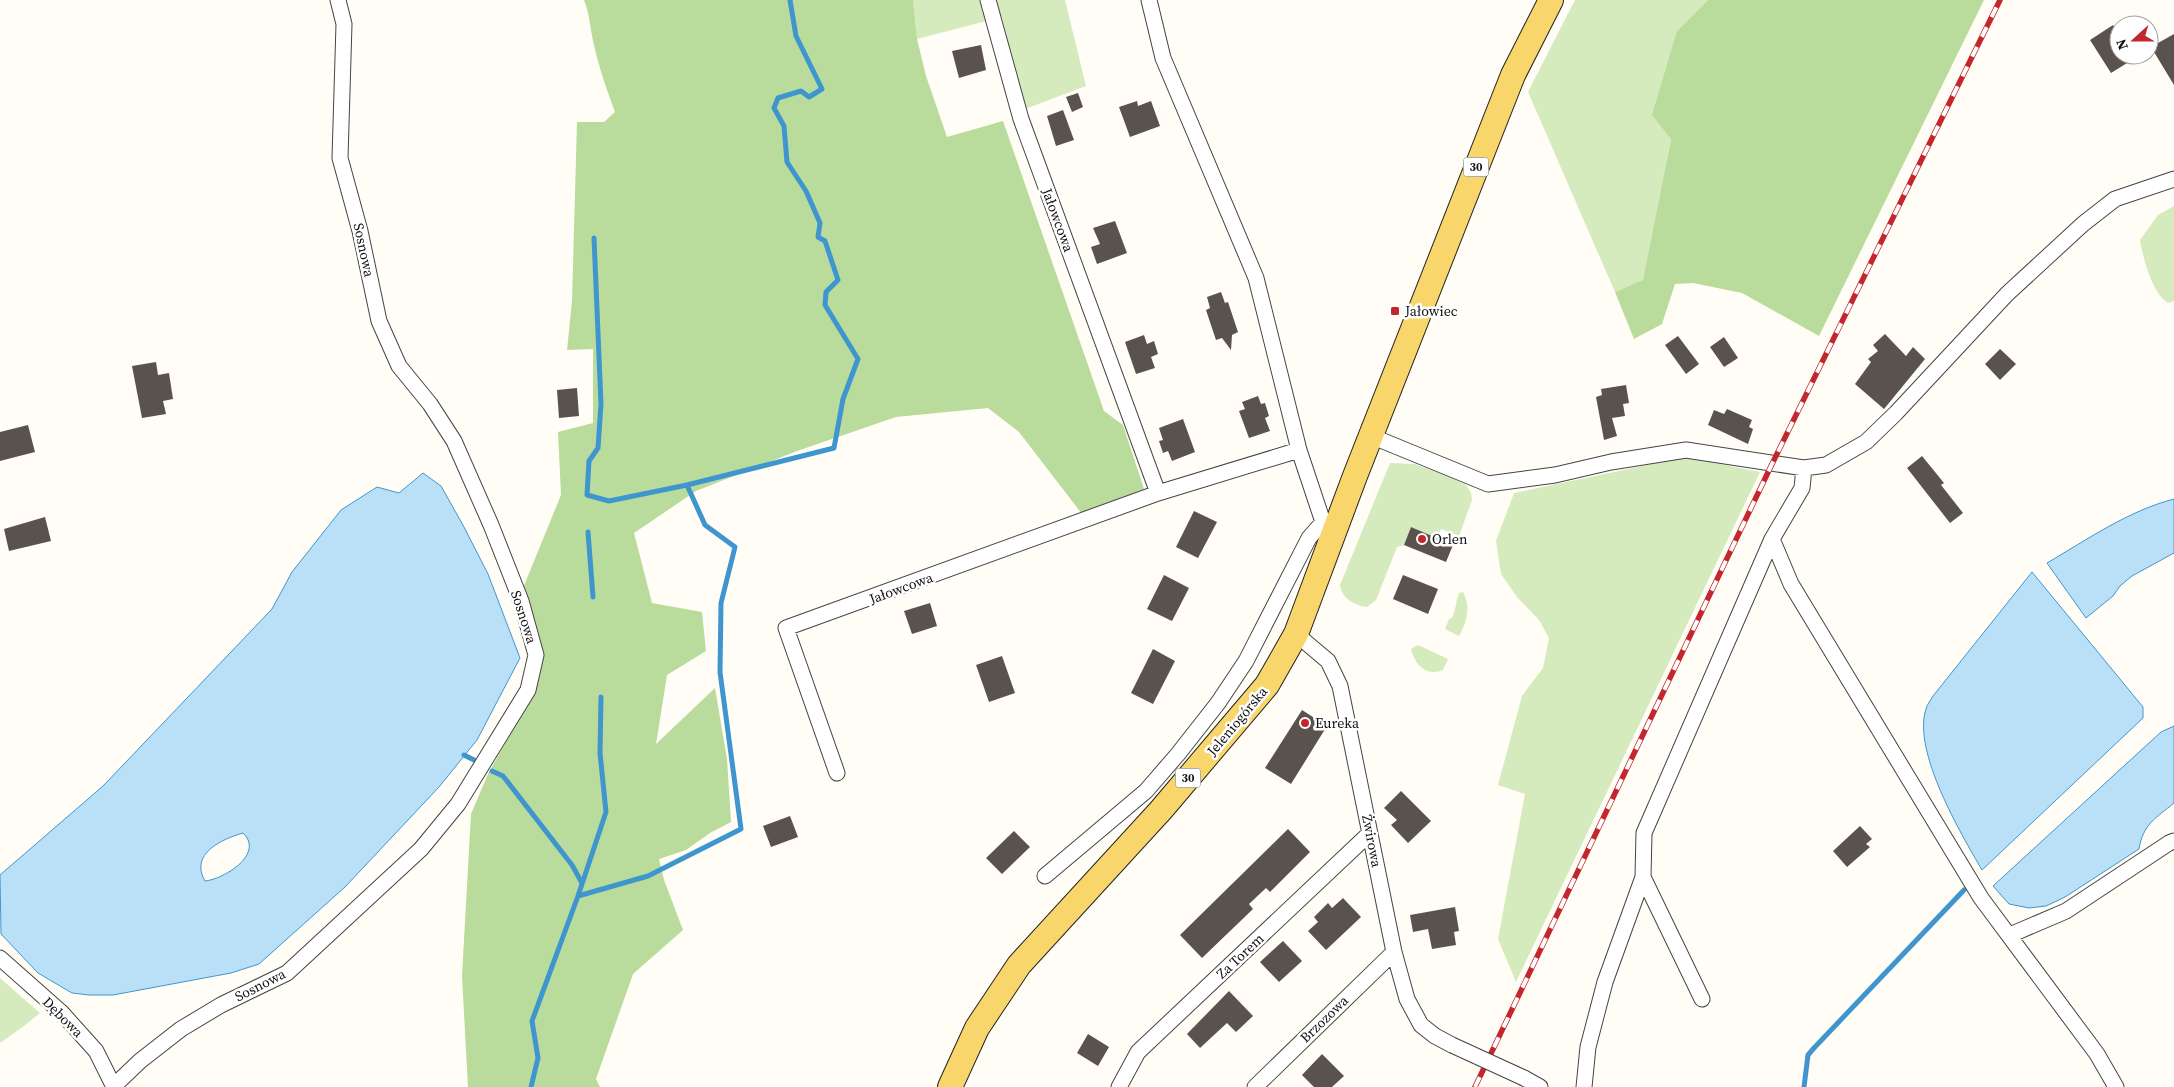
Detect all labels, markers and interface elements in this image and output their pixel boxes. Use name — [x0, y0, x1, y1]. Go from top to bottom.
north arrow — [2109, 15, 2159, 65]
text: N — [2111, 36, 2133, 53]
road number: 30 — [1464, 158, 1488, 176]
street label: Jałowcowa — [1037, 184, 1079, 255]
street label: Sosnowa — [349, 221, 380, 280]
place label: Jałowiec — [1404, 301, 1458, 321]
marker: Jałowiec — [1389, 305, 1401, 317]
place label: Orlen — [1432, 529, 1468, 549]
marker: Orlen — [1416, 533, 1428, 545]
street label: Jałowcowa — [865, 567, 936, 609]
street label: Sosnowa — [506, 588, 542, 647]
street label: Jeleniogórska — [1201, 681, 1273, 761]
place label: Eureka — [1315, 713, 1360, 733]
marker: Eureka — [1299, 717, 1311, 729]
road number: 30 — [1176, 768, 1200, 788]
street label: Żwirowa — [1357, 813, 1387, 870]
street label: Za Torem — [1212, 928, 1268, 983]
street label: Sosnowa — [231, 963, 290, 1006]
street label: Brzozowa — [1295, 990, 1353, 1047]
street label: Dębowa — [38, 992, 88, 1042]

